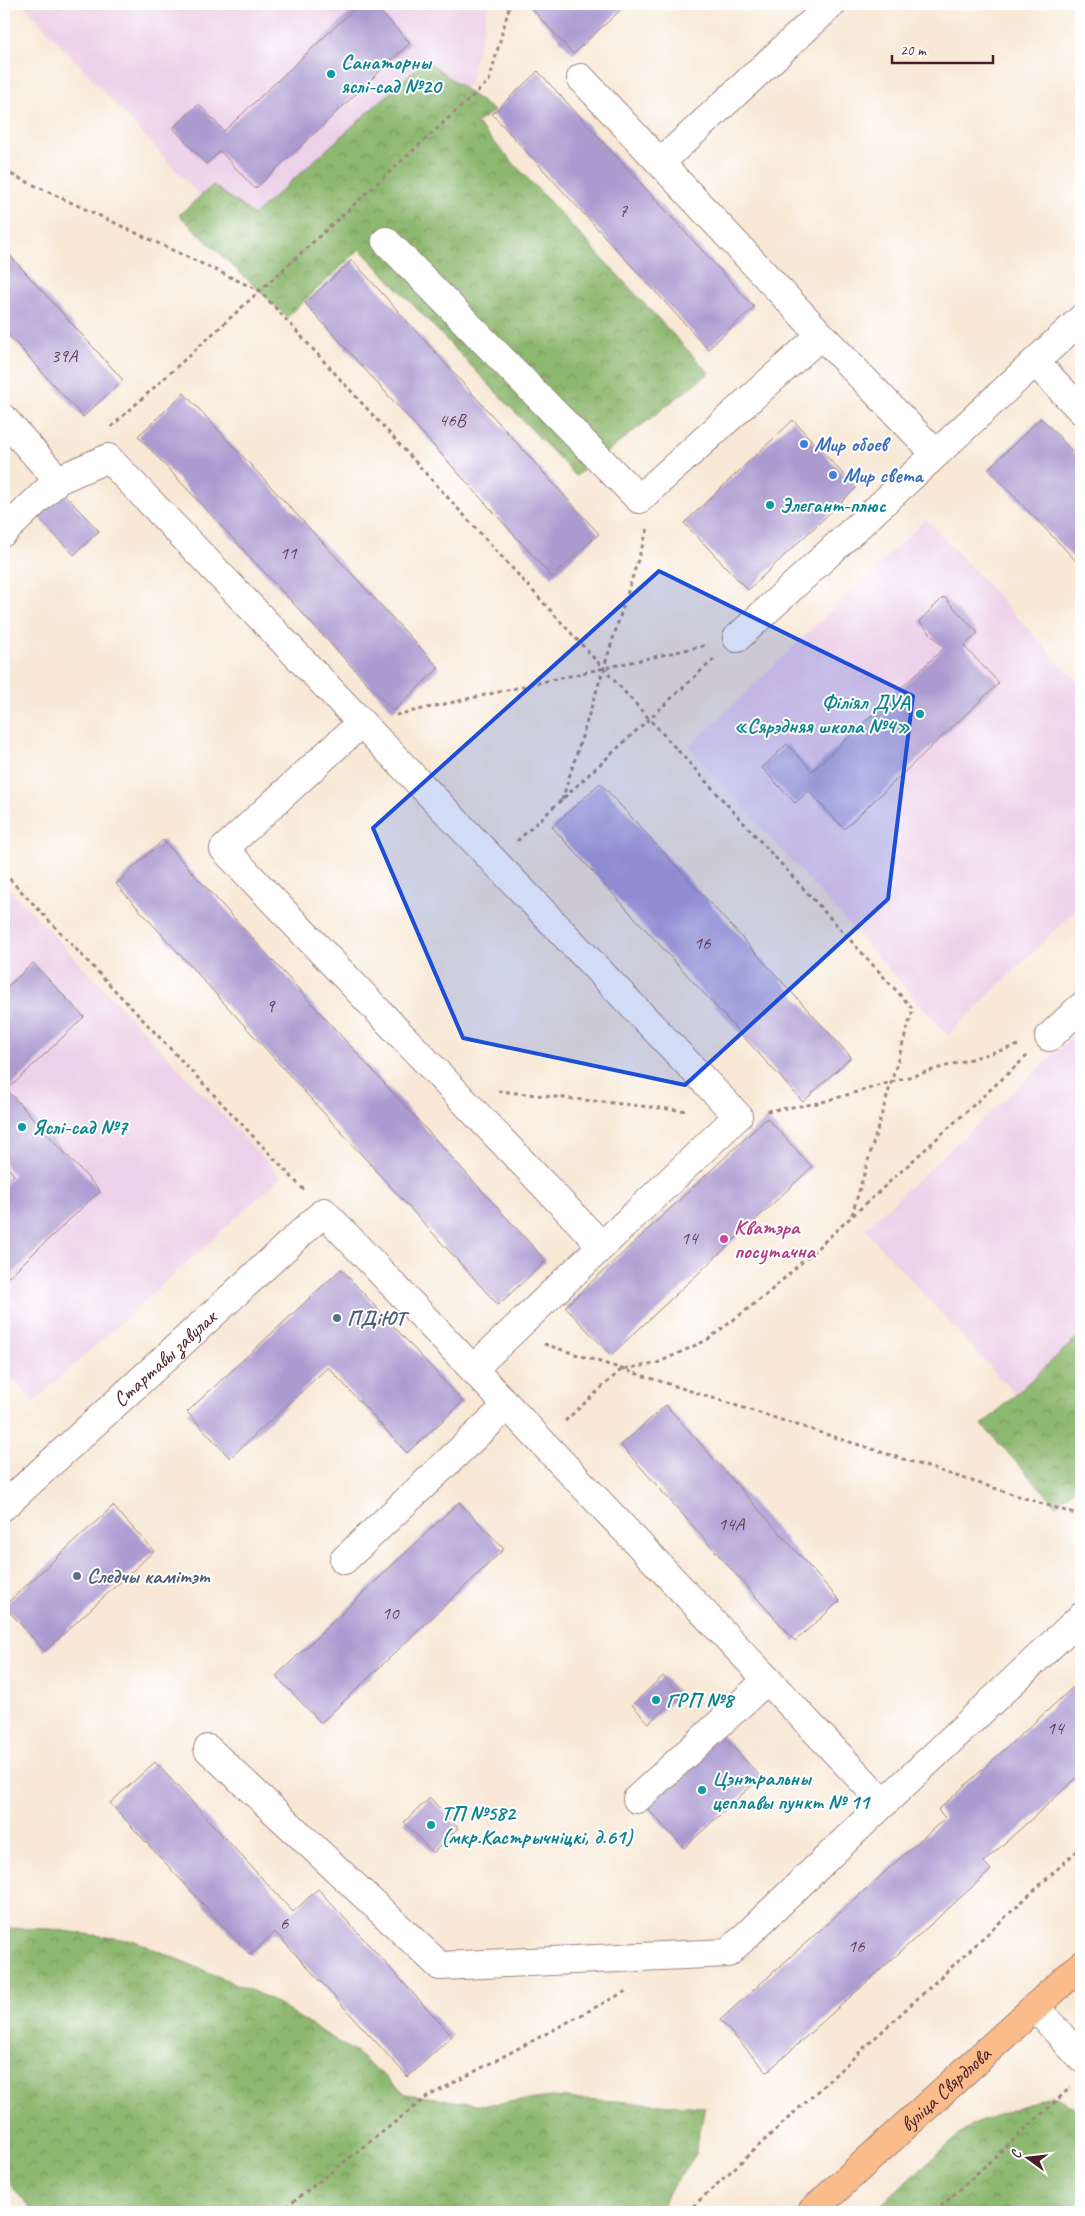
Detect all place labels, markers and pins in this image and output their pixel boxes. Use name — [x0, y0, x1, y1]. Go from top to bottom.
place label: Санаторны яслі-сад №20 — [341, 49, 443, 99]
marker: Санаторны яслі-сад №20 — [325, 68, 337, 80]
place label: Мир обоев — [814, 431, 891, 457]
marker: Мир обоев — [798, 438, 810, 450]
place label: Мир света — [843, 462, 924, 488]
marker: Мир света — [827, 469, 839, 481]
place label: Элегант-плюс — [780, 492, 886, 518]
marker: Элегант-плюс — [764, 499, 776, 511]
place label: Філіял ДУА «Сярэдняя школа №4» — [734, 689, 911, 739]
marker: Філіял ДУА «Сярэдняя школа №4» — [914, 708, 926, 720]
place label: Яслі-сад №7 — [32, 1114, 129, 1140]
marker: Яслі-сад №7 — [16, 1121, 28, 1133]
place label: Кватэра посутачна — [734, 1214, 817, 1265]
marker: Кватэра посутачна — [718, 1233, 730, 1245]
place label: ПДіЮТ — [347, 1305, 409, 1331]
marker: ПДіЮТ — [331, 1312, 343, 1324]
place label: Следчы камітэт — [87, 1563, 211, 1589]
marker: Следчы камітэт — [71, 1570, 83, 1582]
place label: ГРП №8 — [666, 1687, 735, 1713]
marker: ГРП №8 — [650, 1694, 662, 1706]
place label: Цэнтральны цеплавы пункт № 11 — [712, 1765, 872, 1815]
marker: Цэнтральны цеплавы пункт № 11 — [696, 1784, 708, 1796]
place label: ТП №582 (мкр.Кастрычніцкі, д.61) — [441, 1800, 634, 1850]
marker: ТП №582 (мкр.Кастрычніцкі, д.61) — [425, 1819, 437, 1831]

